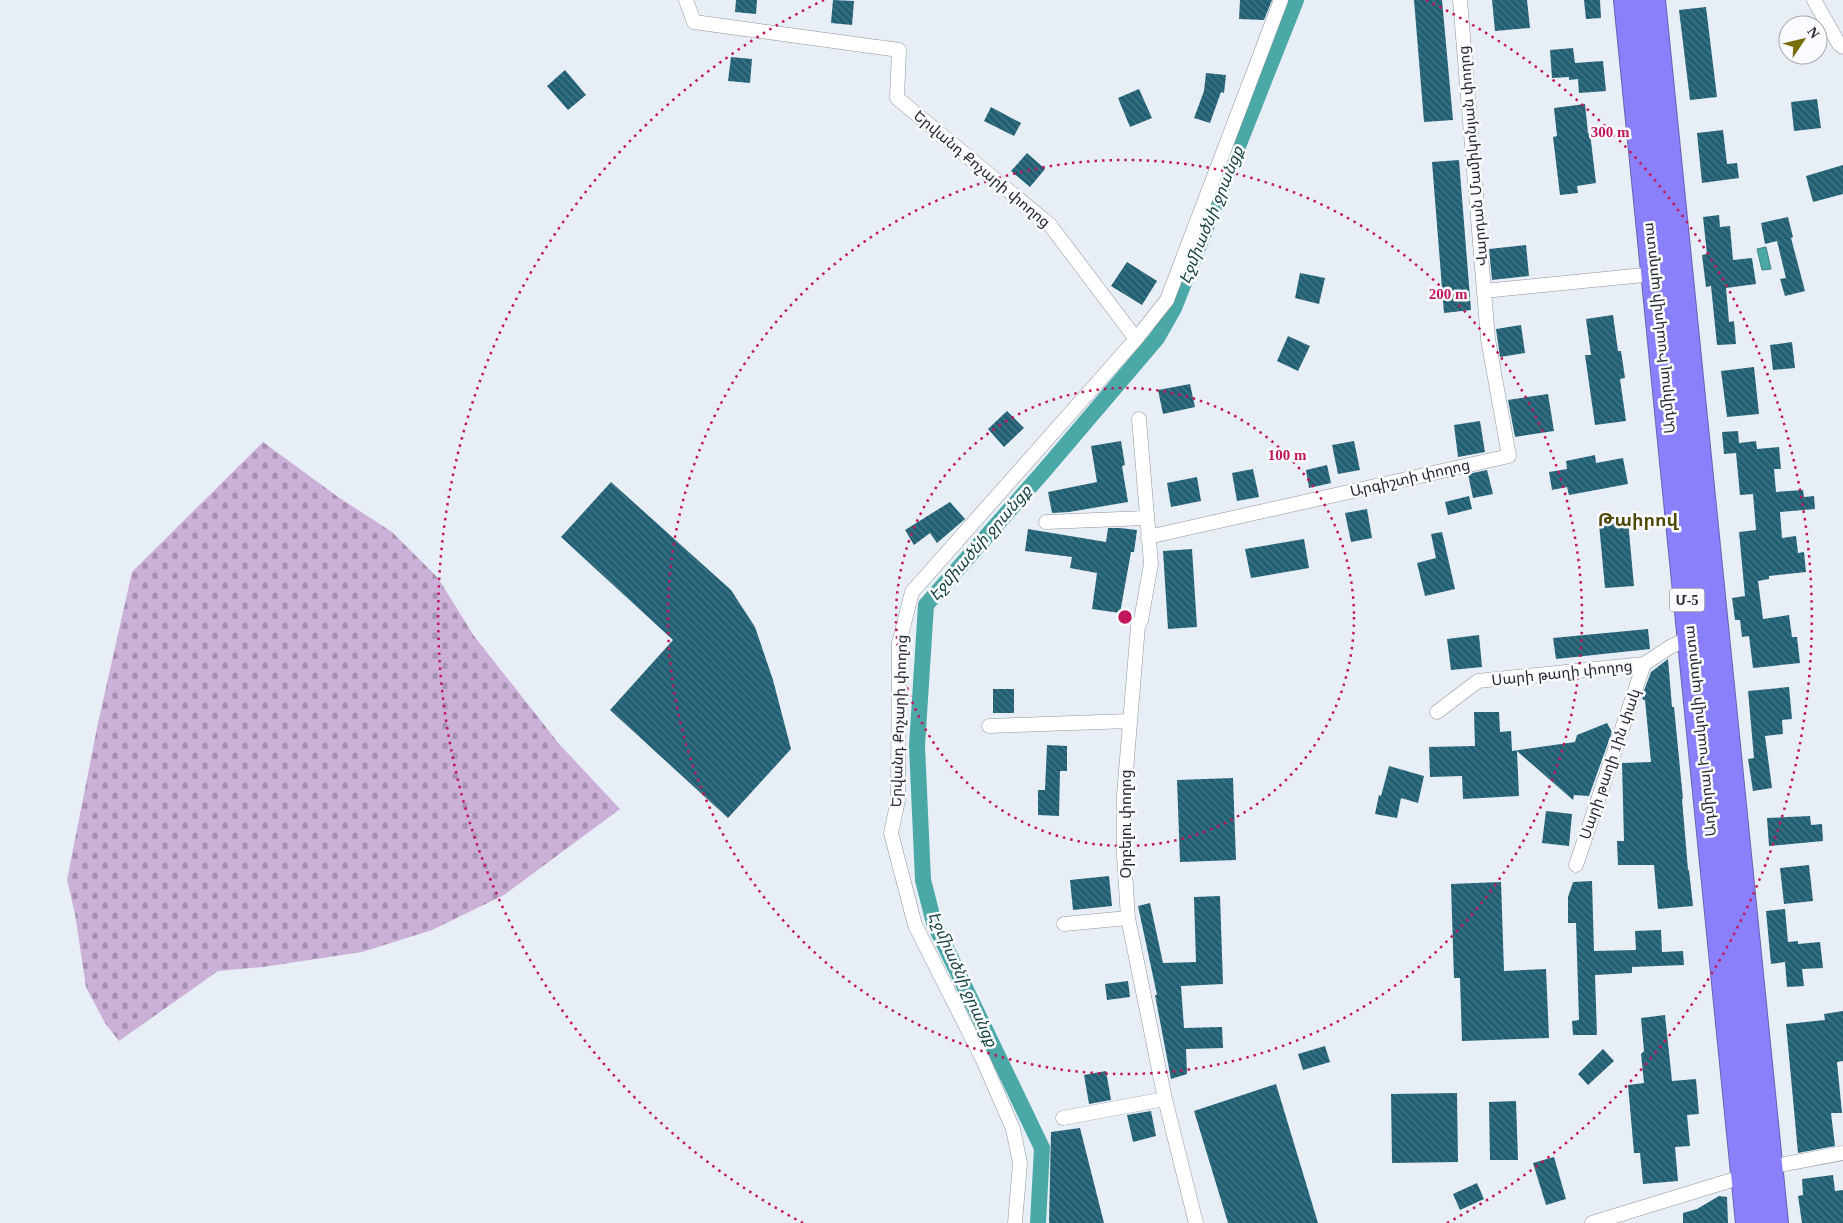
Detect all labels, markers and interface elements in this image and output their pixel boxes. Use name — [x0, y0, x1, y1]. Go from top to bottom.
north arrow — [1778, 15, 1828, 65]
text: N — [1804, 24, 1822, 41]
street label: Վարդան Մամիկոնյան փողոց — [1455, 45, 1492, 267]
street label: Երվանդ Քոչարի փողոց — [910, 107, 1053, 231]
text: 300 m — [1591, 124, 1630, 140]
water label: Էջմիածնի ջրանցք — [1176, 143, 1248, 286]
street label: Ադմիրալ Իսակովի պողոտա — [1640, 222, 1679, 434]
text: 200 m — [1429, 286, 1468, 302]
text: 100 m — [1268, 447, 1307, 463]
street label: Արգիշտի փողոց — [1349, 456, 1472, 501]
water label: Էջմիածնի ջրանցք — [926, 481, 1036, 604]
district label: Թաիրով — [1598, 510, 1680, 530]
road number: Մ-5 — [1670, 588, 1704, 612]
centre of rings — [1116, 608, 1134, 626]
street label: Ադմիրալ Իսակովի պողոտա — [1681, 625, 1720, 837]
street label: Երվանդ Քոչարի փողոց — [888, 634, 911, 808]
street label: Սարի թաղի փողոց — [1491, 658, 1633, 689]
street label: Սարի թաղի 1ին փակ — [1577, 687, 1644, 842]
street label: Օրբելու փողոց — [1118, 770, 1135, 878]
water label: Էջմիածնի ջրանցք — [925, 909, 1001, 1051]

